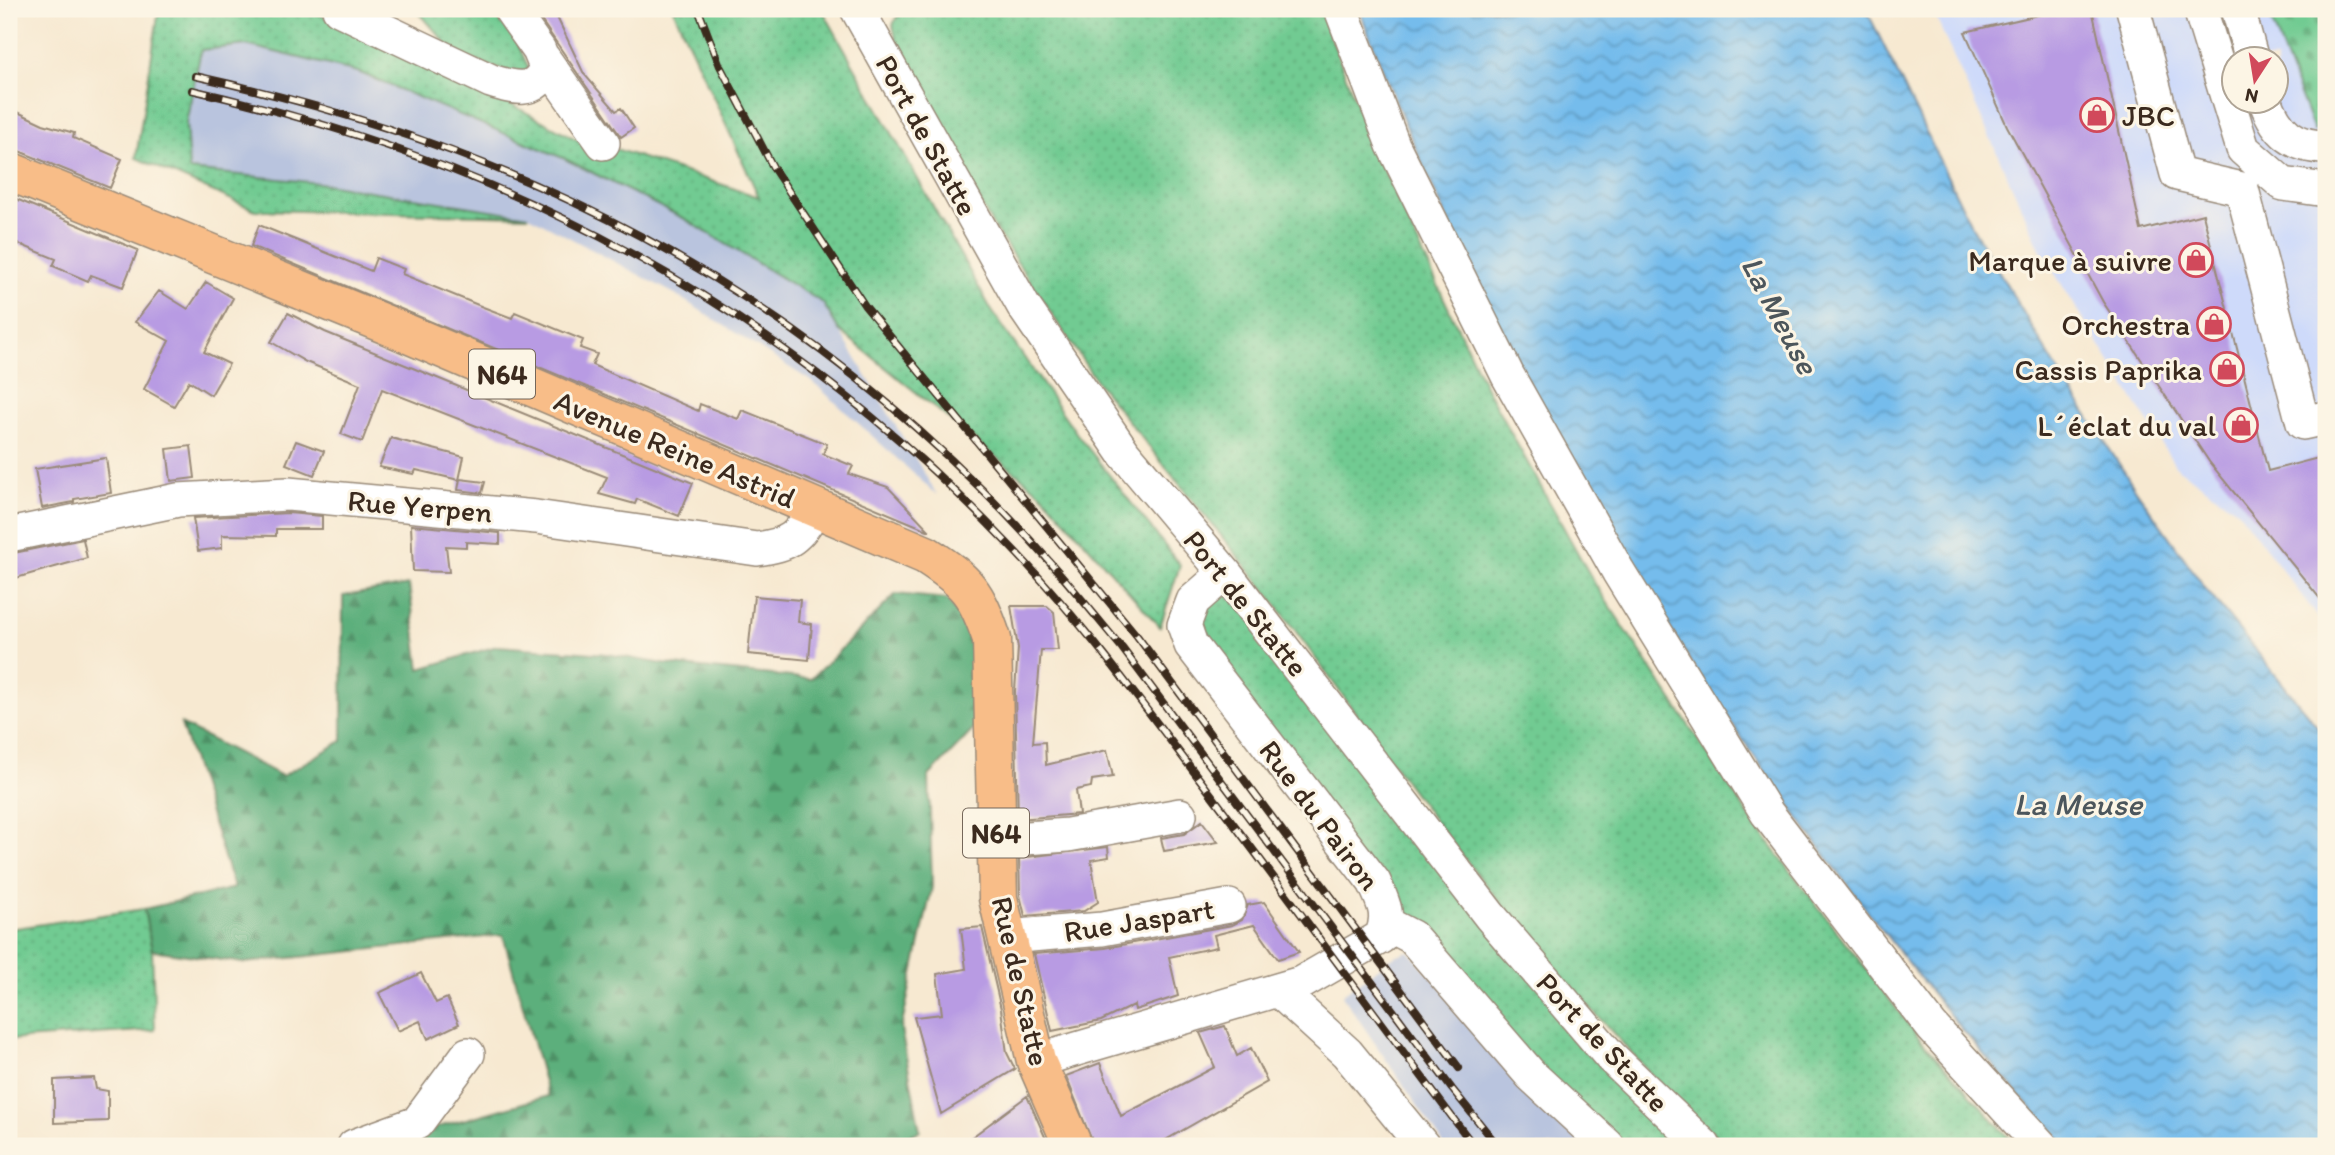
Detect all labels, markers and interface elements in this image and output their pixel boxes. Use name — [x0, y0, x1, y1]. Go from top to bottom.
north arrow — [2220, 46, 2290, 116]
street label: Port de Statte — [868, 48, 986, 222]
text: N — [2243, 84, 2260, 109]
shop icon: JBC — [2078, 96, 2116, 134]
place label: JBC — [2122, 97, 2175, 134]
shop icon: Marque à suivre — [2177, 241, 2215, 279]
place label: Marque à suivre — [1968, 242, 2172, 279]
water label: La Meuse — [1733, 249, 1828, 382]
shop icon: Orchestra — [2195, 305, 2233, 343]
place label: Orchestra — [2061, 306, 2190, 343]
road number: N64 — [469, 350, 535, 398]
shop icon: Cassis Paprika — [2208, 350, 2246, 388]
place label: Cassis Paprika — [2015, 351, 2202, 388]
street label: Avenue Reine Astrid — [549, 382, 801, 516]
shop icon: L´éclat du val — [2222, 406, 2260, 444]
place label: L´éclat du val — [2037, 407, 2216, 444]
street label: Rue Yerpen — [346, 481, 494, 531]
street label: Port de Statte — [1176, 522, 1316, 684]
street label: Rue du Pairon — [1251, 732, 1389, 898]
water label: La Meuse — [2014, 785, 2144, 823]
road number: N64 — [963, 808, 1029, 858]
street label: Rue Jaspart — [1061, 890, 1217, 950]
street label: Rue de Statte — [984, 893, 1058, 1069]
street label: Port de Statte — [1529, 964, 1677, 1120]

